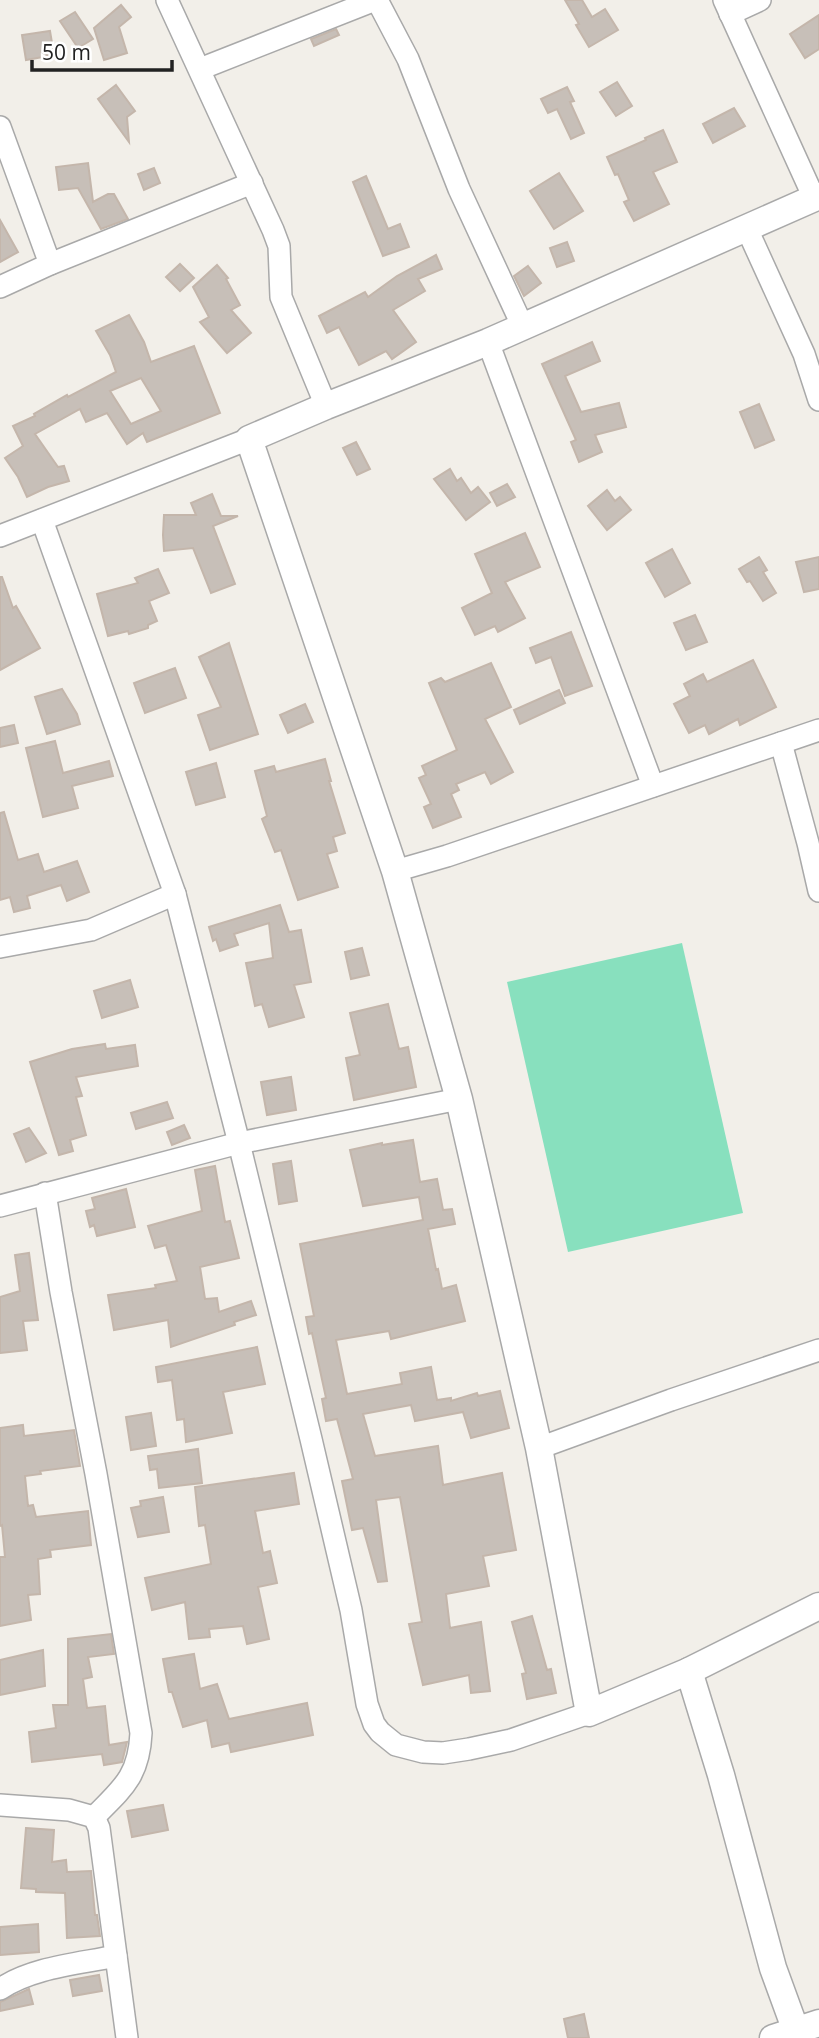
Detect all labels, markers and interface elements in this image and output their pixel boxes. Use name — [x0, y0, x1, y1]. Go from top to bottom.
scale bar — [32, 28, 172, 72]
text: 50 m — [42, 38, 91, 66]

